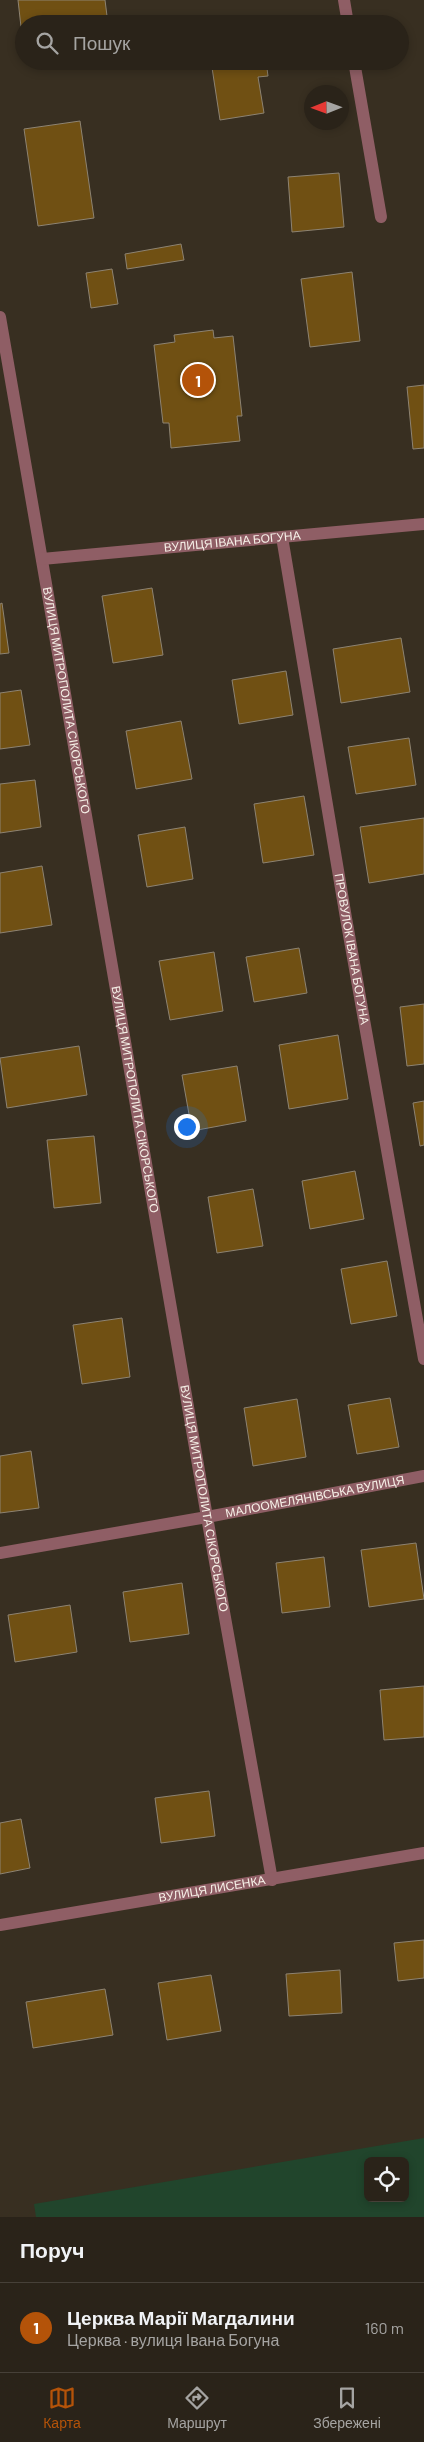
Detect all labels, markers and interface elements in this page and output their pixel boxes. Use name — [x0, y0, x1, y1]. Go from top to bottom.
search box — [15, 15, 409, 70]
icon: search — [33, 29, 61, 57]
text: Пошук — [73, 31, 130, 54]
north arrow — [304, 85, 349, 130]
pin: 1 — [182, 361, 214, 399]
street label: ВУЛИЦЯ ІВАНА БОГУНА — [163, 527, 301, 554]
street label: ВУЛИЦЯ МИТРОПОЛИТА СІКОРСЬКОГО — [41, 586, 94, 815]
street label: ПРОВУЛОК ІВАНА БОГУНА — [333, 872, 373, 1026]
street label: ВУЛИЦЯ МИТРОПОЛИТА СІКОРСЬКОГО — [110, 985, 162, 1214]
your location — [174, 1114, 200, 1140]
street label: ВУЛИЦЯ МИТРОПОЛИТА СІКОРСЬКОГО — [178, 1384, 232, 1613]
street label: МАЛООМЕЛЯНІВСЬКА ВУЛИЦЯ — [224, 1472, 405, 1519]
street label: ВУЛИЦЯ ЛИСЕНКА — [157, 1872, 266, 1904]
map controls — [364, 2157, 409, 2202]
button: locate — [364, 2157, 409, 2202]
text: Поруч — [20, 2237, 84, 2262]
text: Церква Марії Магдалини — [67, 2306, 295, 2329]
text: 1 — [33, 2318, 39, 2337]
text: 160 m — [365, 2318, 404, 2337]
text: Церква · вулиця Івана Богуна — [67, 2330, 279, 2349]
tab: Карта — [43, 2384, 81, 2431]
tab: Маршрут — [167, 2384, 227, 2431]
tab: Збережені — [313, 2384, 381, 2431]

